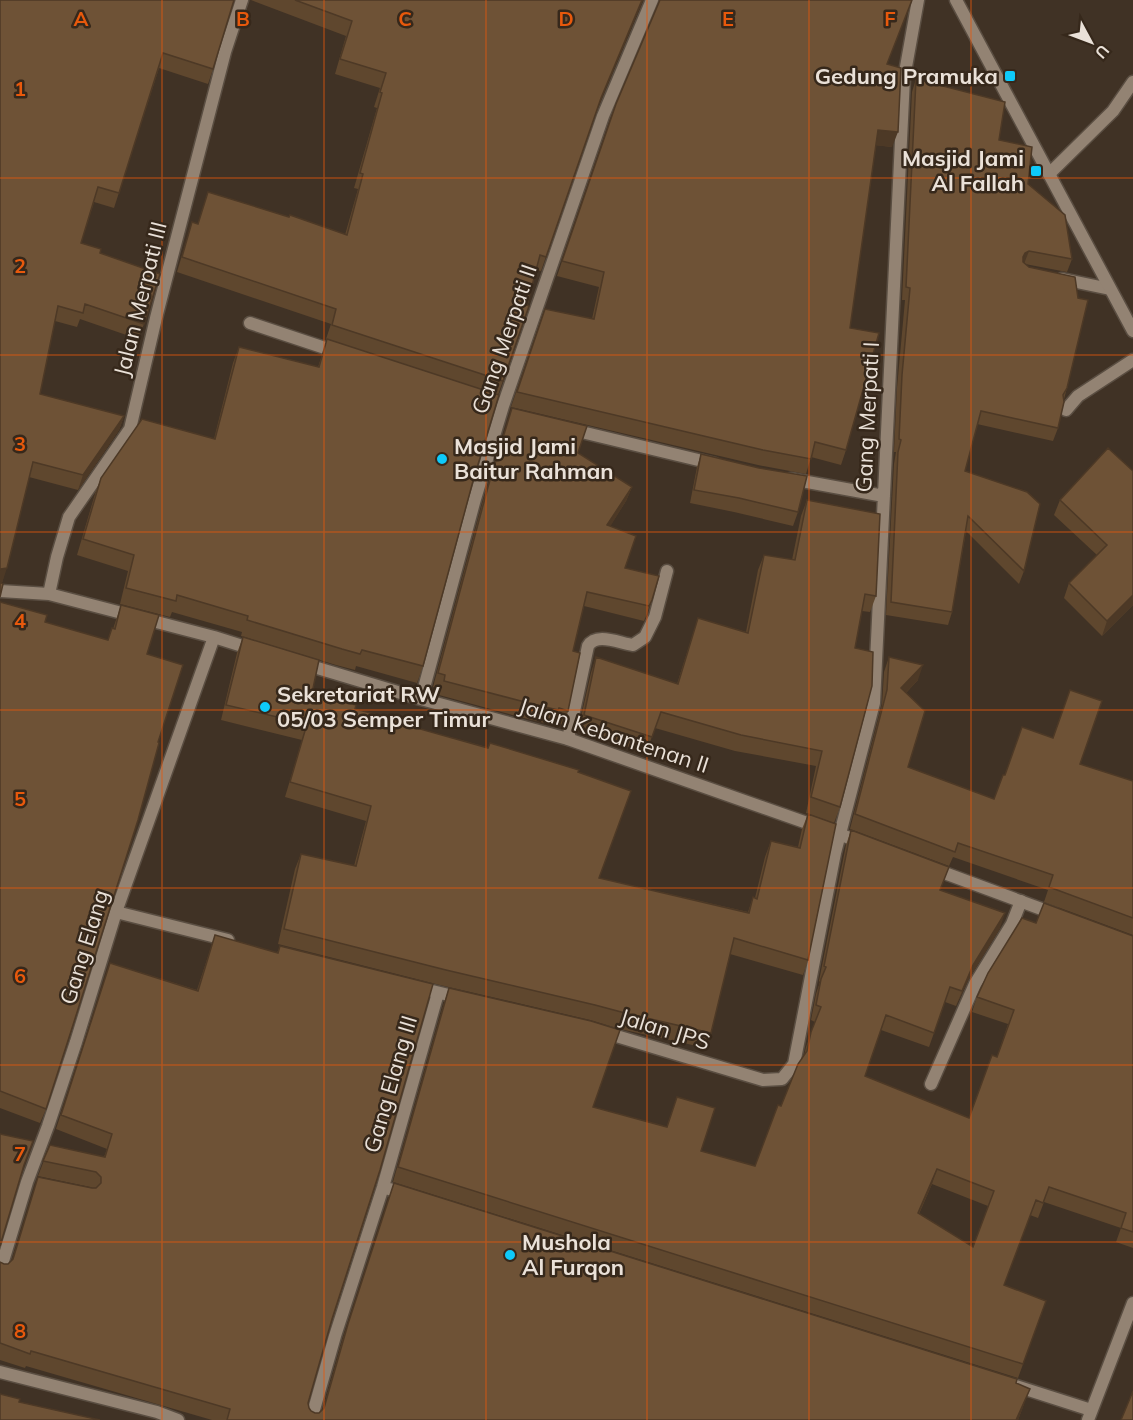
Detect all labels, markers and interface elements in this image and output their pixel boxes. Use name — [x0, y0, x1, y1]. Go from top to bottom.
text: A — [74, 6, 89, 31]
text: B — [236, 6, 250, 31]
text: C — [398, 6, 412, 31]
text: D — [558, 6, 574, 31]
text: E — [722, 6, 734, 31]
text: F — [884, 6, 896, 31]
north arrow — [1061, 12, 1121, 72]
text: U — [1091, 41, 1114, 63]
place label: Gedung Pramuka — [815, 62, 998, 90]
marker: Gedung Pramuka — [1003, 69, 1017, 83]
text: 1 — [14, 76, 26, 101]
place label: Masjid Jami Al Fallah — [902, 144, 1024, 197]
marker: Masjid Jami Al Fallah — [1029, 164, 1043, 178]
street label: Jalan Merpati III — [107, 219, 173, 379]
text: 2 — [14, 253, 26, 278]
street label: Gang Merpati II — [465, 260, 543, 418]
street label: Gang Merpati I — [849, 341, 885, 493]
text: 3 — [14, 431, 26, 456]
place label: Masjid Jami Baitur Rahman — [454, 432, 614, 485]
marker: Masjid Jami Baitur Rahman — [435, 452, 449, 466]
text: 4 — [14, 608, 26, 633]
place label: Sekretariat RW 05/03 Semper Timur — [277, 680, 490, 733]
street label: Jalan Kebantenan II — [515, 691, 713, 779]
marker: Sekretariat RW 05/03 Semper Timur — [258, 700, 272, 714]
text: 5 — [14, 786, 26, 811]
street label: Gang Elang — [53, 886, 115, 1008]
text: 6 — [14, 963, 26, 988]
street label: Jalan JPS — [617, 1002, 713, 1056]
street label: Gang Elang III — [357, 1012, 423, 1156]
text: 7 — [14, 1141, 26, 1166]
place label: Mushola Al Furqon — [522, 1228, 624, 1281]
marker: Mushola Al Furqon — [503, 1248, 517, 1262]
text: 8 — [14, 1318, 26, 1343]

